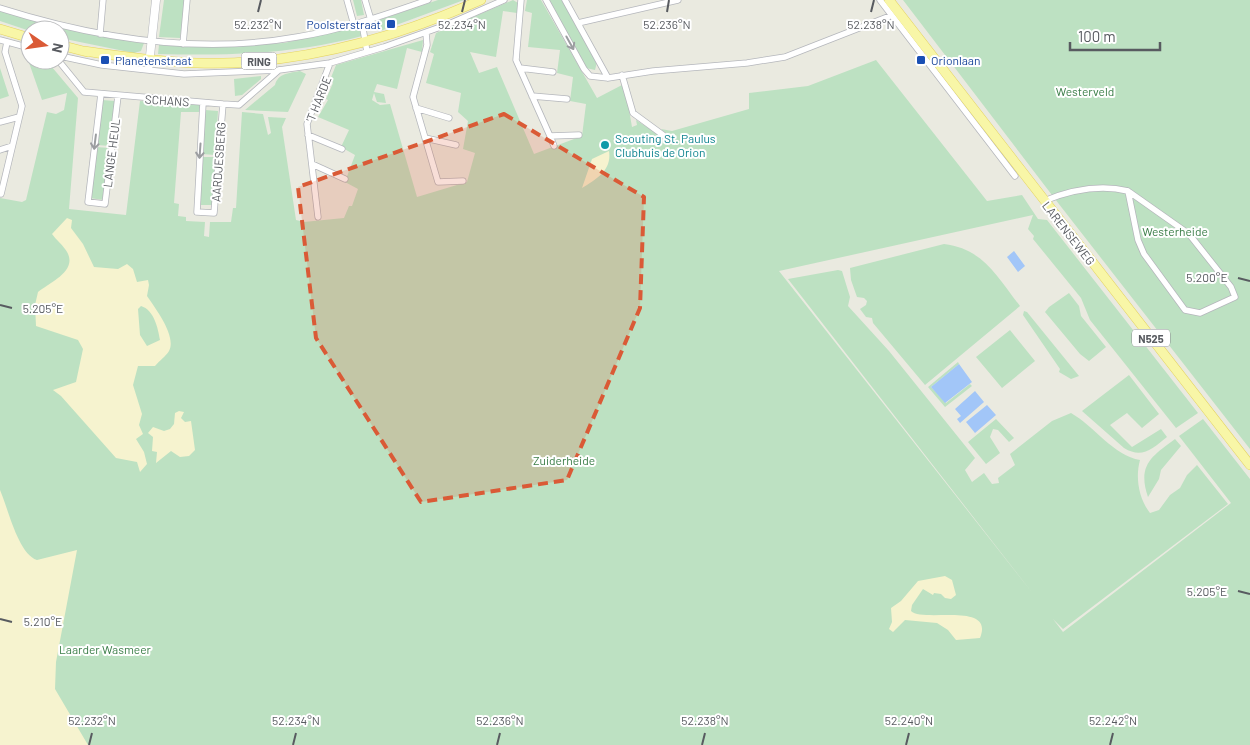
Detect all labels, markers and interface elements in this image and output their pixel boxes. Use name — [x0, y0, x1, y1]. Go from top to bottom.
text: 52.232°N — [234, 17, 282, 31]
place label: Poolsterstraat — [307, 17, 381, 31]
text: 52.234°N — [438, 17, 486, 31]
text: 52.236°N — [643, 17, 691, 31]
text: 52.238°N — [847, 17, 895, 31]
marker: Poolsterstraat — [385, 18, 397, 30]
north arrow — [20, 20, 70, 70]
scale bar — [1070, 20, 1160, 52]
text: 100 m — [1078, 27, 1116, 45]
one-way arrow — [565, 35, 575, 49]
text: N — [49, 42, 67, 54]
road number: RING — [242, 52, 276, 70]
place label: Planetenstraat — [115, 53, 192, 67]
place label: Orionlaan — [931, 53, 980, 67]
marker: Planetenstraat — [99, 54, 111, 66]
marker: Orionlaan — [915, 54, 927, 66]
street label: 'T HARDE — [303, 74, 333, 124]
park label: Westerveld — [1056, 84, 1114, 98]
street label: SCHANS — [144, 91, 190, 109]
street label: LANGE HEUL — [100, 118, 122, 188]
street label: AARDJESBERG — [208, 122, 228, 202]
place label: Scouting St. Paulus Clubhuis de Orion — [615, 131, 716, 159]
one-way arrow — [90, 134, 100, 150]
marker: Scouting St. Paulus Clubhuis de Orion — [599, 139, 611, 151]
one-way arrow — [196, 143, 205, 159]
street label: LARENSEWEG — [1040, 198, 1098, 268]
park label: Westerheide — [1142, 224, 1208, 238]
text: 5.200°E — [1186, 270, 1228, 284]
text: 5.205°E — [23, 301, 63, 315]
road number: N525 — [1132, 329, 1170, 346]
park label: Zuiderheide — [533, 453, 595, 467]
text: 5.205°E — [1187, 584, 1227, 598]
text: 5.210°E — [24, 614, 62, 628]
park label: Laarder Wasmeer — [59, 642, 152, 656]
text: 52.232°N — [68, 713, 116, 727]
text: 52.234°N — [272, 713, 320, 727]
text: 52.236°N — [476, 713, 524, 727]
text: 52.238°N — [681, 713, 729, 727]
text: 52.240°N — [885, 713, 933, 727]
text: 52.242°N — [1089, 713, 1137, 727]

